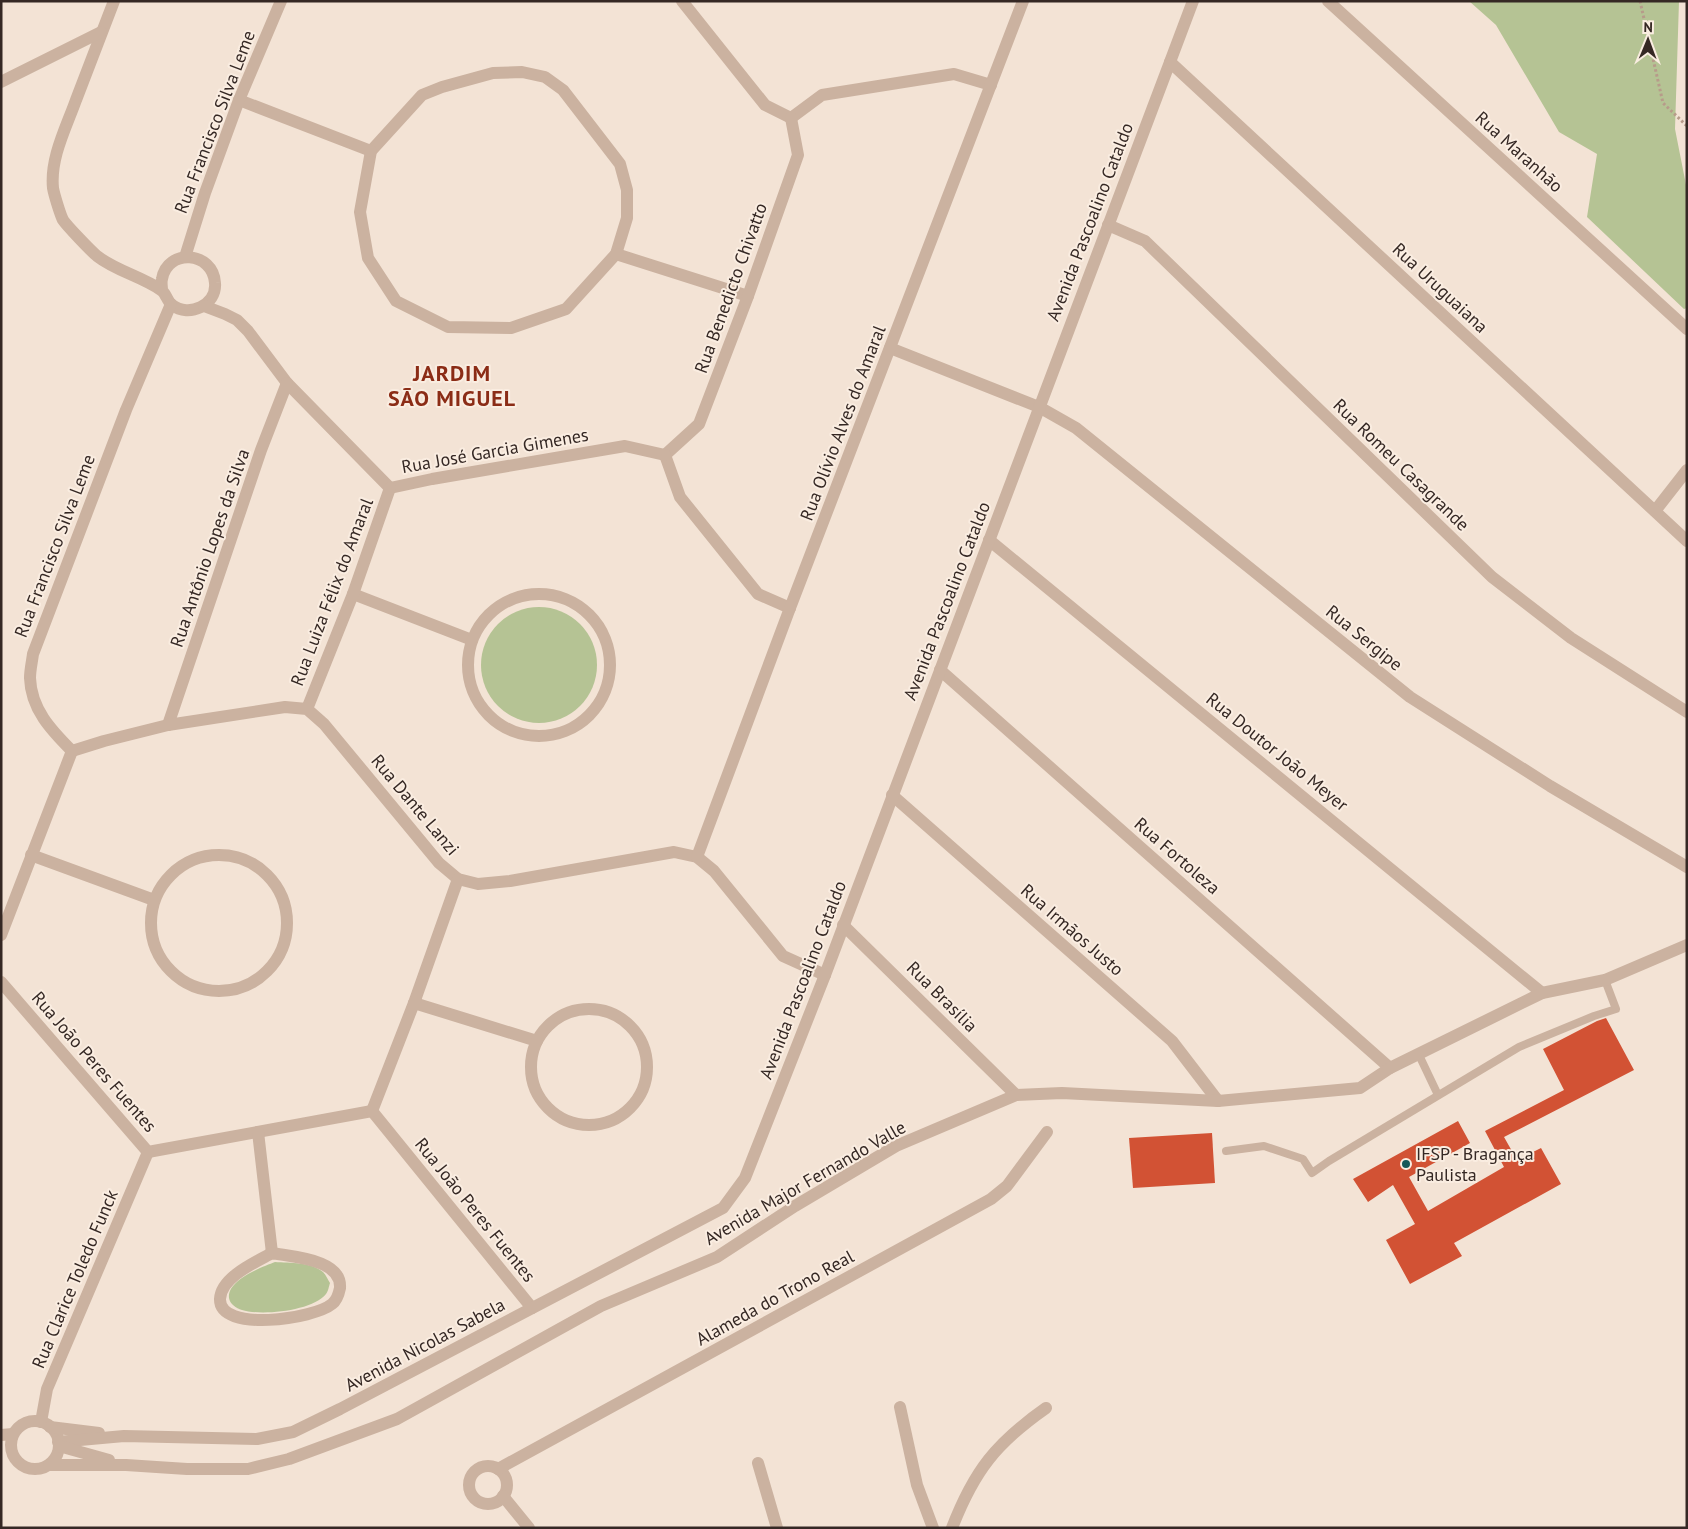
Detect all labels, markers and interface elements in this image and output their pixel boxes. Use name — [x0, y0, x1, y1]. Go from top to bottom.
north arrow — [1623, 15, 1673, 65]
text: N — [1643, 18, 1653, 36]
street label: Rua Francisco Silva Leme — [169, 27, 260, 217]
street label: Rua Maranhão — [1471, 106, 1568, 197]
street label: Avenida Pascoalino Cataldo — [1041, 119, 1138, 324]
street label: Rua Benedicto Chivatto — [689, 199, 772, 376]
street label: Rua Uruguaiana — [1388, 237, 1493, 338]
street label: Rua Olívio Alves do Amaral — [795, 321, 891, 524]
district label: JARDIM SÃO MIGUEL — [388, 359, 516, 412]
street label: Rua Romeu Casagrande — [1328, 394, 1474, 536]
street label: Rua José Garcia Gimenes — [400, 423, 590, 478]
street label: Rua Antônio Lopes da Silva — [165, 446, 254, 650]
street label: Rua Francisco Silva Leme — [9, 451, 100, 641]
street label: Rua Luiza Félix do Amaral — [285, 494, 378, 689]
street label: Avenida Pascoalino Cataldo — [898, 498, 995, 703]
street label: Rua Sergipe — [1321, 600, 1407, 676]
street label: Rua Doutor João Meyer — [1202, 687, 1353, 816]
street label: Rua Dante Lanzi — [366, 749, 464, 860]
street label: Rua Fortoleza — [1130, 812, 1225, 899]
street label: Avenida Pascoalino Cataldo — [754, 877, 851, 1082]
street label: Rua Irmãos Justo — [1016, 879, 1129, 981]
street label: Rua Brasília — [902, 956, 983, 1037]
street label: Rua João Peres Fuentes — [27, 987, 162, 1137]
street label: Avenida Major Fernando Valle — [700, 1115, 910, 1250]
street label: Rua João Peres Fuentes — [410, 1133, 541, 1287]
place label: IFSP - Bragança Paulista — [1416, 1142, 1534, 1186]
marker: IFSP - Bragança Paulista — [1400, 1158, 1412, 1170]
street label: Rua Clarice Toledo Funck — [26, 1186, 123, 1372]
street label: Alameda do Trono Real — [692, 1244, 858, 1350]
street label: Avenida Nicolas Sabela — [341, 1293, 509, 1396]

